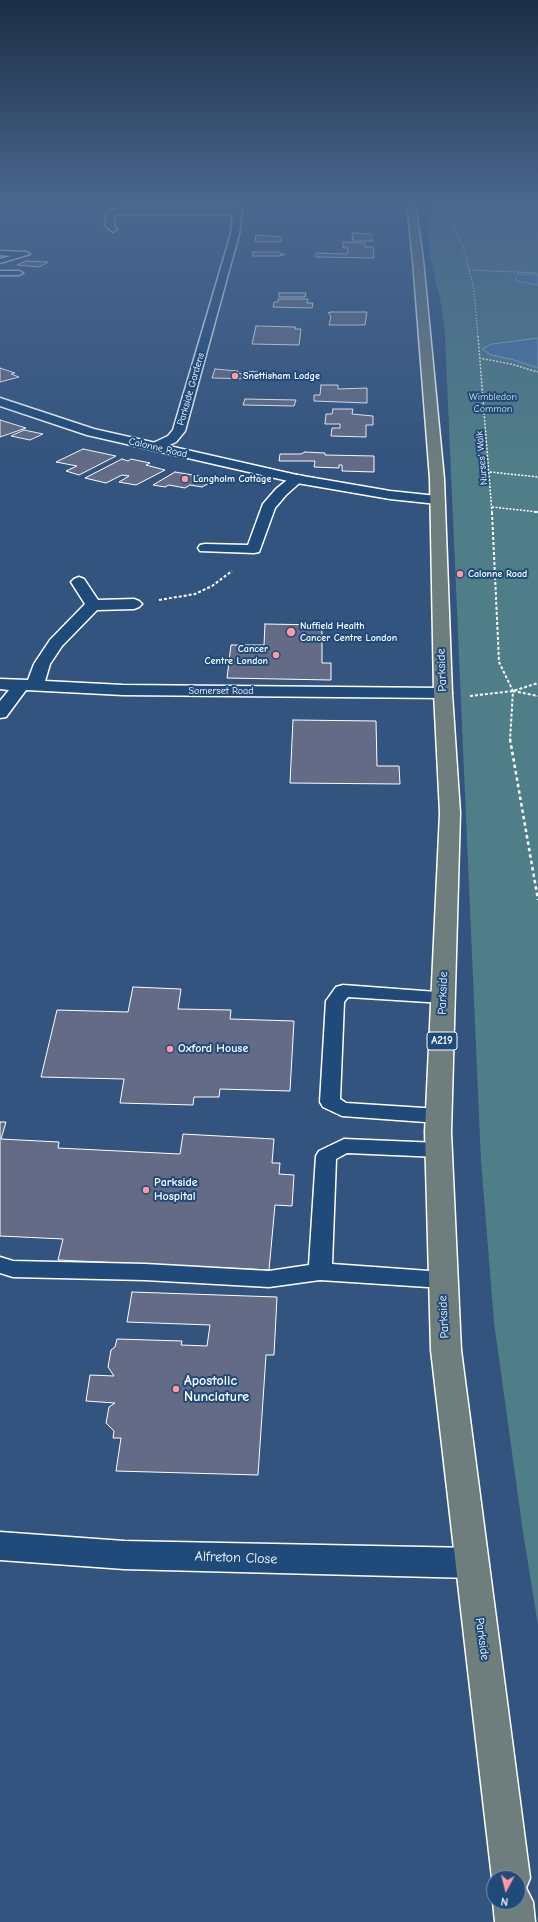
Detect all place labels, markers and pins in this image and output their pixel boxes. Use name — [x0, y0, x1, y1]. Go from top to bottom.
place label: Snettisham Lodge — [243, 370, 320, 382]
marker: Snettisham Lodge — [230, 371, 240, 381]
place label: Langholm Cottage — [193, 473, 271, 485]
marker: Langholm Cottage — [180, 474, 190, 484]
place label: Calonne Road — [468, 568, 527, 580]
marker: Calonne Road — [455, 569, 465, 579]
place label: Nuffield Health Cancer Centre London — [300, 620, 397, 644]
marker: Nuffield Health Cancer Centre London — [285, 626, 297, 638]
place label: Cancer Centre London — [205, 643, 268, 666]
marker: Cancer Centre London — [271, 650, 281, 660]
place label: Oxford House — [178, 1042, 248, 1056]
marker: Oxford House — [165, 1044, 175, 1054]
place label: Parkside Hospital — [154, 1176, 198, 1204]
marker: Parkside Hospital — [141, 1185, 151, 1195]
place label: Apostolic Nunciature — [184, 1373, 249, 1406]
marker: Apostolic Nunciature — [171, 1384, 181, 1394]

